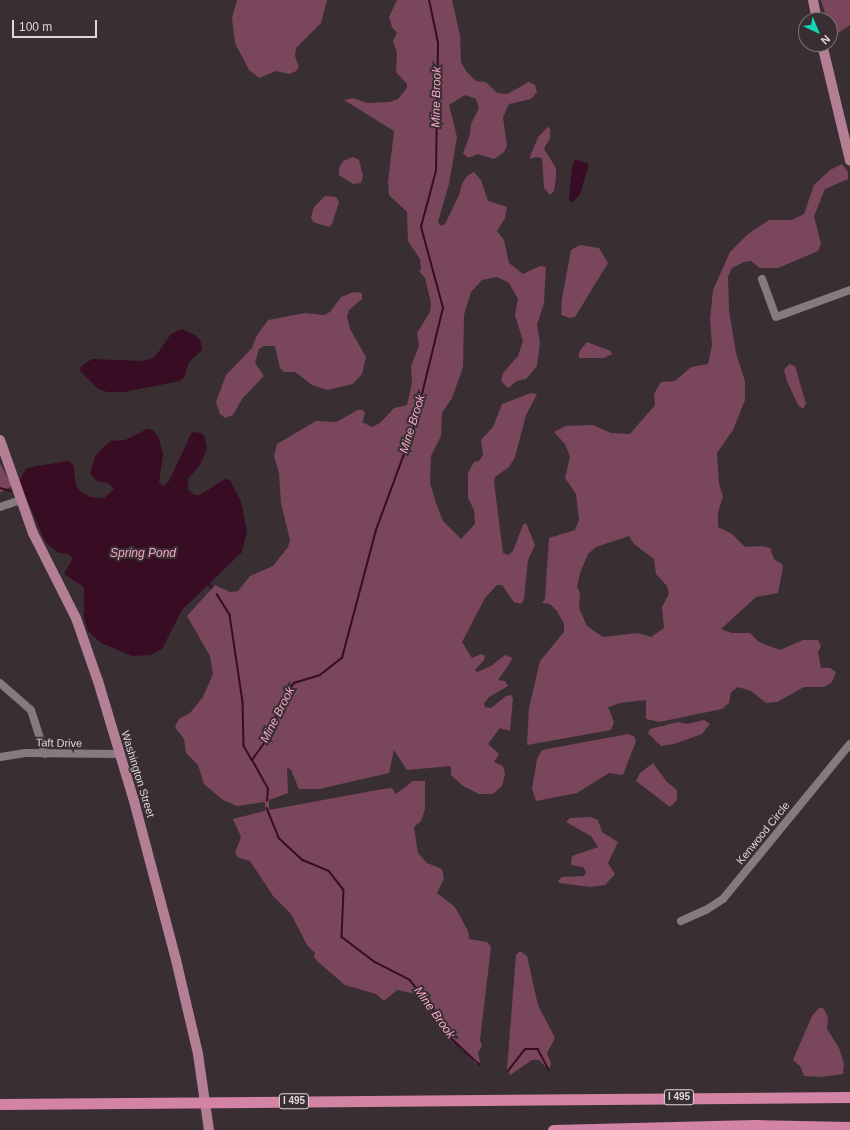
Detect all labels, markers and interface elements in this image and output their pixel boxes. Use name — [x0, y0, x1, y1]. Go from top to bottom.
scale bar — [14, 12, 99, 38]
north arrow — [798, 12, 838, 52]
text: 100 m — [19, 20, 52, 34]
text: N — [819, 33, 833, 47]
water label: Mine Brook — [429, 67, 445, 127]
water label: Mine Brook — [397, 393, 429, 455]
water label: Spring Pond — [110, 547, 176, 561]
water label: Mine Brook — [258, 685, 298, 745]
street label: Washington Street — [119, 729, 157, 819]
street label: Taft Drive — [36, 736, 82, 750]
street label: Kenwood Circle — [734, 799, 792, 867]
water label: Mine Brook — [410, 984, 458, 1042]
road number: I 495 — [663, 1089, 695, 1105]
road number: I 495 — [278, 1093, 310, 1109]

